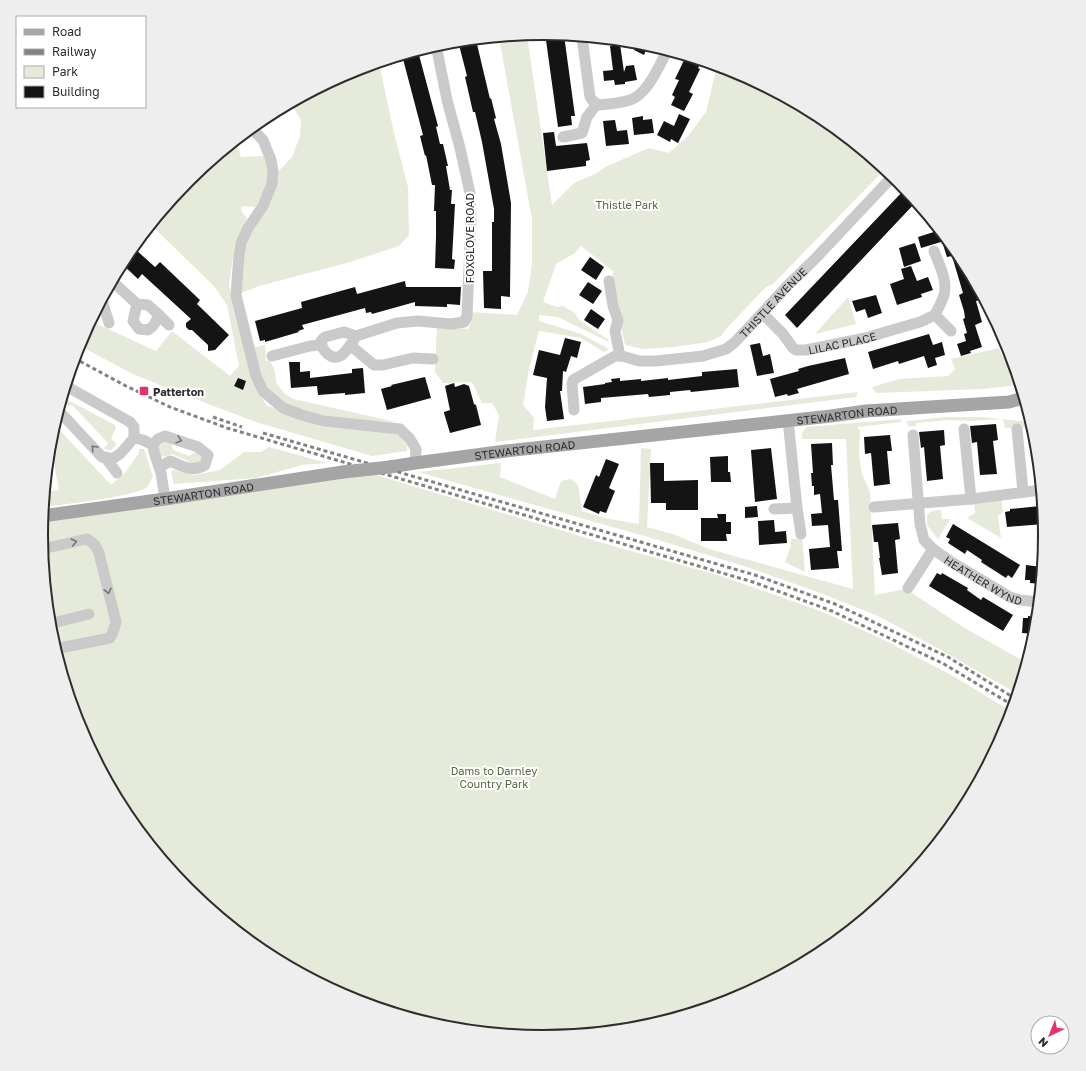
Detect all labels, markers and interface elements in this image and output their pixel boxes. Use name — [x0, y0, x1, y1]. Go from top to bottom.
legend — [16, 16, 146, 108]
text: Road — [52, 24, 81, 39]
text: Railway — [52, 44, 97, 59]
text: Park — [52, 64, 78, 79]
text: Building — [52, 84, 100, 99]
street label: FOXGLOVE ROAD — [463, 193, 476, 283]
park label: Thistle Park — [595, 198, 659, 211]
street label: THISTLE AVENUE — [737, 264, 809, 340]
street label: LILAC PLACE — [807, 329, 878, 356]
marker: Patterton — [138, 385, 150, 397]
place label: Patterton — [153, 385, 204, 398]
street label: STEWARTON ROAD — [796, 403, 898, 426]
one-way arrow — [175, 436, 182, 444]
street label: STEWARTON ROAD — [474, 437, 576, 462]
one-way arrow — [91, 445, 98, 452]
street label: STEWARTON ROAD — [152, 479, 255, 507]
one-way arrow — [71, 538, 77, 546]
street label: HEATHER WYND — [942, 553, 1024, 607]
one-way arrow — [104, 588, 112, 595]
park label: Dams to Darnley Country Park — [451, 764, 537, 790]
north arrow — [1030, 1015, 1070, 1055]
text: N — [1035, 1035, 1050, 1050]

